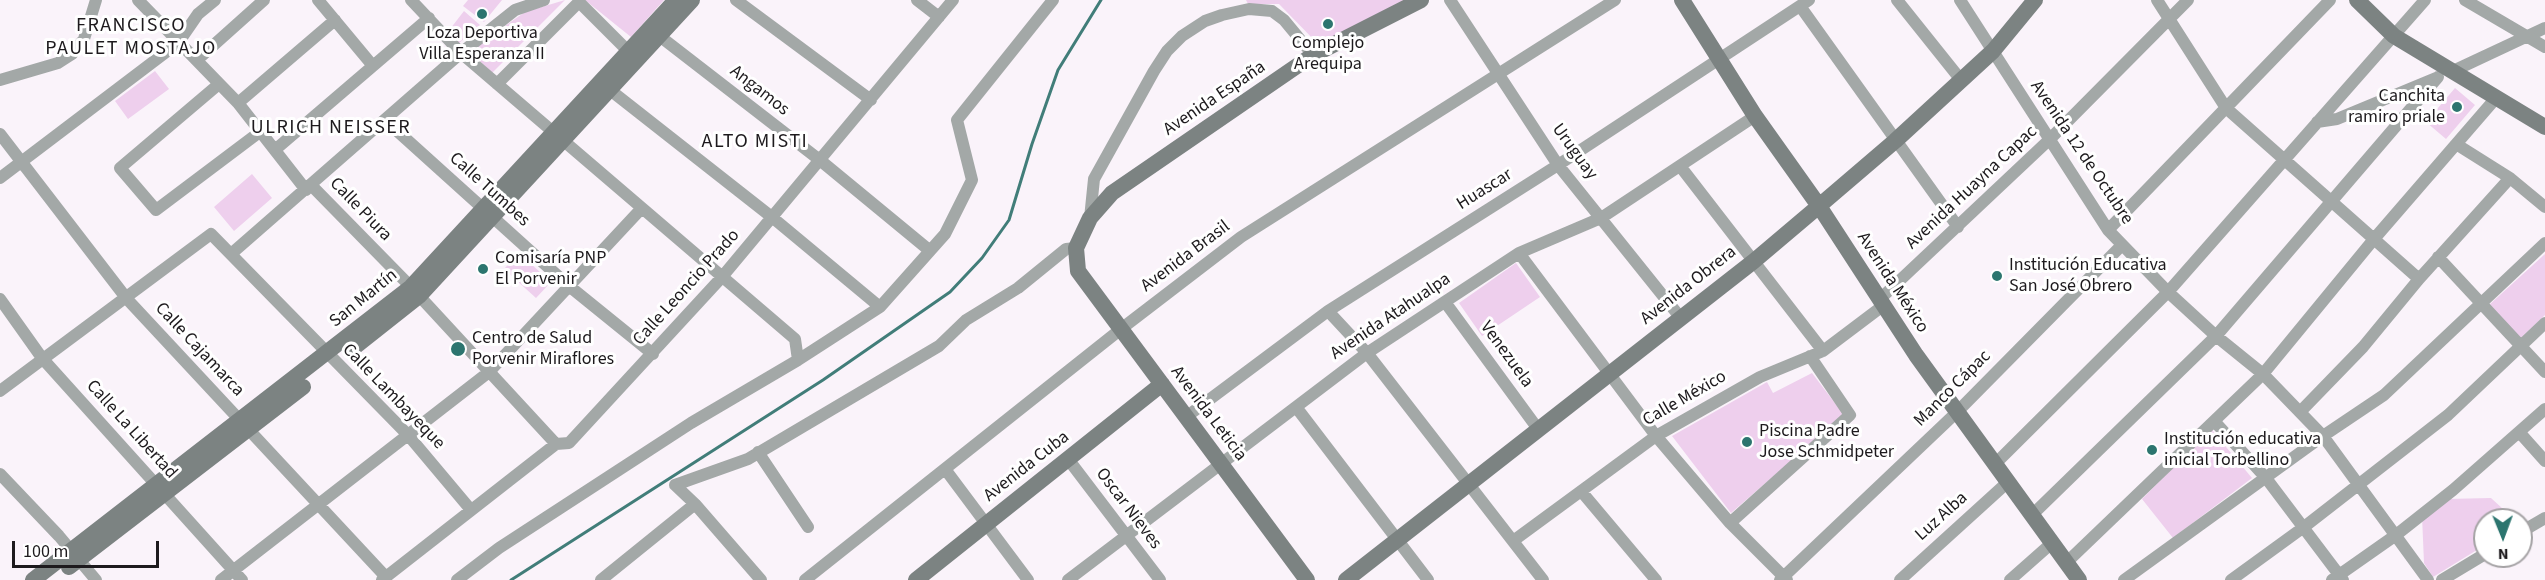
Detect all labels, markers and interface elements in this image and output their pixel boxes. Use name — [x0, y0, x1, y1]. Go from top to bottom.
marker: Loza Deportiva Villa Esperanza II — [475, 7, 489, 21]
district label: FRANCISCO PAULET MOSTAJO — [45, 15, 217, 62]
marker: Complejo Arequipa — [1321, 17, 1335, 31]
place label: Loza Deportiva Villa Esperanza II — [419, 23, 545, 66]
place label: Complejo Arequipa — [1292, 33, 1364, 76]
street label: Avenida España — [1160, 57, 1270, 141]
street label: Angamos — [725, 61, 793, 121]
street label: Avenida 12 de Octubre — [2025, 77, 2137, 229]
place label: Canchita ramiro priale — [2348, 86, 2445, 128]
marker: Canchita ramiro priale — [2450, 100, 2464, 114]
district label: ULRICH NEISSER — [251, 117, 411, 141]
street label: Uruguay — [1546, 120, 1602, 184]
street label: Avenida Huayna Capac — [1902, 122, 2042, 254]
district label: ALTO MISTI — [702, 131, 808, 155]
street label: Calle Tumbes — [444, 148, 534, 232]
street label: Huascar — [1453, 165, 1517, 215]
street label: Calle Piura — [324, 174, 396, 246]
street label: Avenida Brasil — [1137, 217, 1235, 297]
street label: Calle Leoncio Prado — [629, 225, 745, 351]
street label: Avenida México — [1851, 229, 1933, 337]
street label: Avenida Obrera — [1637, 242, 1741, 330]
place label: Comisaría PNP El Porvenir — [495, 248, 606, 290]
place label: Institución Educativa San José Obrero — [2009, 255, 2167, 298]
marker: Comisaría PNP El Porvenir — [476, 262, 490, 276]
street label: San Martín — [326, 265, 402, 333]
street label: Avenida Atahualpa — [1327, 269, 1455, 365]
marker: Institución Educativa San José Obrero — [1990, 269, 2004, 283]
street label: Calle Cajamarca — [150, 298, 248, 402]
street label: Venezuela — [1475, 318, 1537, 392]
place label: Centro de Salud Porvenir Miraflores — [472, 328, 614, 370]
street label: Calle Lambayeque — [337, 340, 449, 454]
marker: Centro de Salud Porvenir Miraflores — [449, 340, 467, 358]
street label: Manco Cápac — [1910, 346, 1996, 432]
street label: Avenida Leticia — [1165, 362, 1251, 466]
street label: Calle México — [1639, 366, 1731, 432]
street label: Calle La Libertad — [81, 376, 181, 484]
place label: Piscina Padre Jose Schmidpeter — [1759, 421, 1894, 464]
street label: Avenida Cuba — [980, 427, 1074, 507]
place label: Institución educativa inicial Torbellino — [2164, 429, 2321, 472]
marker: Piscina Padre Jose Schmidpeter — [1740, 435, 1754, 449]
marker: Institución educativa inicial Torbellino — [2145, 443, 2159, 457]
street label: Oscar Nieves — [1090, 464, 1166, 554]
street label: Luz Alba — [1911, 488, 1973, 546]
north arrow — [2473, 508, 2533, 568]
scale bar — [15, 529, 162, 567]
text: 100 m — [23, 539, 68, 564]
text: N — [2498, 543, 2509, 565]

